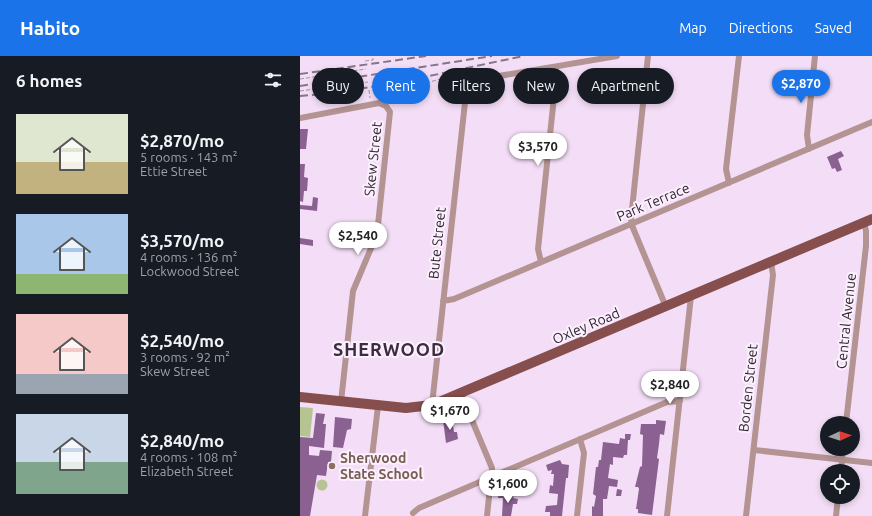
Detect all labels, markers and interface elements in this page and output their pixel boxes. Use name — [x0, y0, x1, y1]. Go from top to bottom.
text: Habito — [20, 17, 80, 39]
text: Map — [679, 20, 707, 36]
text: Directions — [729, 20, 793, 36]
text: Saved — [815, 20, 852, 36]
chip: Buy — [312, 68, 364, 104]
chip: Rent — [372, 68, 430, 104]
chip: Filters — [438, 68, 505, 104]
chip: New — [513, 68, 569, 104]
chip: Apartment — [577, 68, 674, 104]
icon: filters — [262, 69, 284, 91]
pin: $2,870 — [768, 70, 834, 104]
text: 6 homes — [16, 71, 82, 90]
text: $2,870 — [781, 76, 821, 90]
street label: Skew Street — [361, 120, 385, 197]
icon: home — [48, 130, 96, 178]
text: $2,870/mo — [140, 131, 224, 150]
pin: $3,570 — [505, 133, 571, 167]
text: $3,570 — [518, 139, 558, 153]
text: 5 rooms · 143 m² — [140, 150, 237, 164]
text: Ettie Street — [140, 164, 207, 178]
street label: Park Terrace — [614, 179, 692, 225]
street label: Bute Street — [425, 206, 449, 280]
pin: $2,540 — [325, 222, 391, 256]
text: $2,540 — [338, 228, 378, 242]
icon: home — [48, 230, 96, 278]
text: $3,570/mo — [140, 231, 224, 250]
text: 4 rooms · 136 m² — [140, 250, 237, 264]
text: Lockwood Street — [140, 264, 239, 278]
street label: Central Avenue — [833, 272, 859, 370]
street label: Oxley Road — [550, 305, 622, 347]
icon: home — [48, 330, 96, 378]
text: $2,540/mo — [140, 331, 224, 350]
district label: SHERWOOD — [333, 339, 445, 359]
street label: Borden Street — [735, 343, 761, 433]
text: 3 rooms · 92 m² — [140, 350, 230, 364]
text: Skew Street — [140, 364, 210, 378]
pin: $2,840 — [637, 371, 703, 405]
text: $2,840 — [650, 377, 690, 391]
pin: $1,670 — [417, 397, 483, 431]
text: $1,670 — [430, 403, 470, 417]
north arrow — [820, 416, 860, 456]
map controls — [820, 416, 860, 504]
icon: home — [48, 430, 96, 478]
text: $2,840/mo — [140, 431, 224, 450]
text: 4 rooms · 108 m² — [140, 450, 237, 464]
place label: Sherwood State School — [340, 450, 423, 482]
marker: Sherwood State School — [327, 461, 337, 471]
text: Elizabeth Street — [140, 464, 233, 478]
button: locate — [820, 464, 860, 504]
pin: $1,600 — [475, 470, 541, 504]
text: $1,600 — [488, 476, 528, 490]

